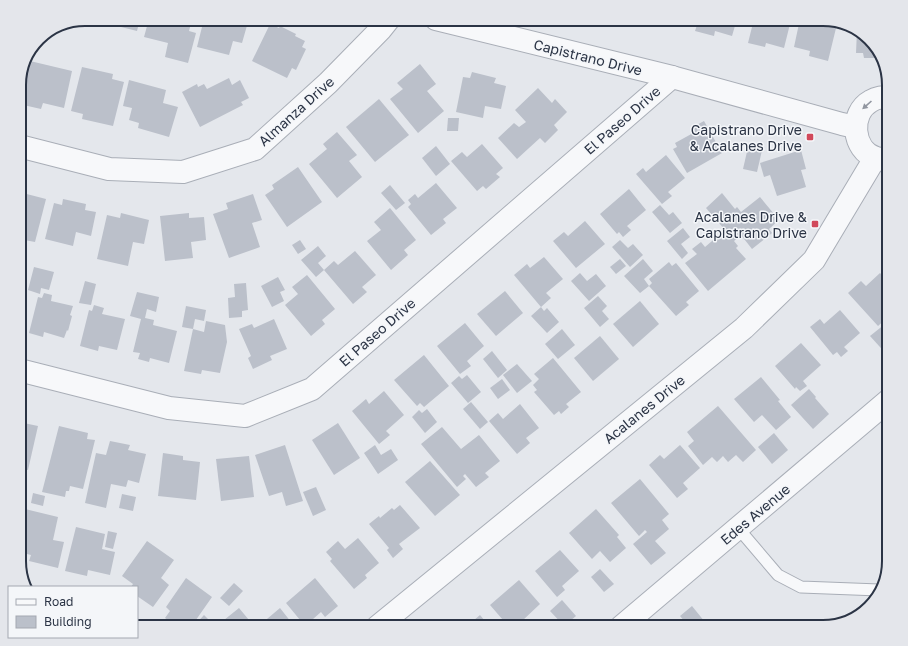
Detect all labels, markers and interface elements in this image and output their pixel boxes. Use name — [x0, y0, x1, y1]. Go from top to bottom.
street label: Capistrano Drive — [532, 35, 644, 79]
street label: Almanza Drive — [255, 73, 337, 149]
street label: El Paseo Drive — [580, 82, 664, 158]
one-way arrow — [861, 101, 872, 110]
place label: Capistrano Drive & Acalanes Drive — [690, 121, 802, 154]
marker: Capistrano Drive & Acalanes Drive — [805, 132, 815, 142]
place label: Acalanes Drive & Capistrano Drive — [695, 208, 808, 241]
marker: Acalanes Drive & Capistrano Drive — [810, 219, 820, 229]
street label: El Paseo Drive — [335, 294, 419, 370]
street label: Acalanes Drive — [600, 371, 688, 447]
street label: Edes Avenue — [717, 480, 793, 548]
legend — [8, 586, 138, 638]
text: Road — [44, 594, 73, 609]
text: Building — [44, 614, 92, 629]

